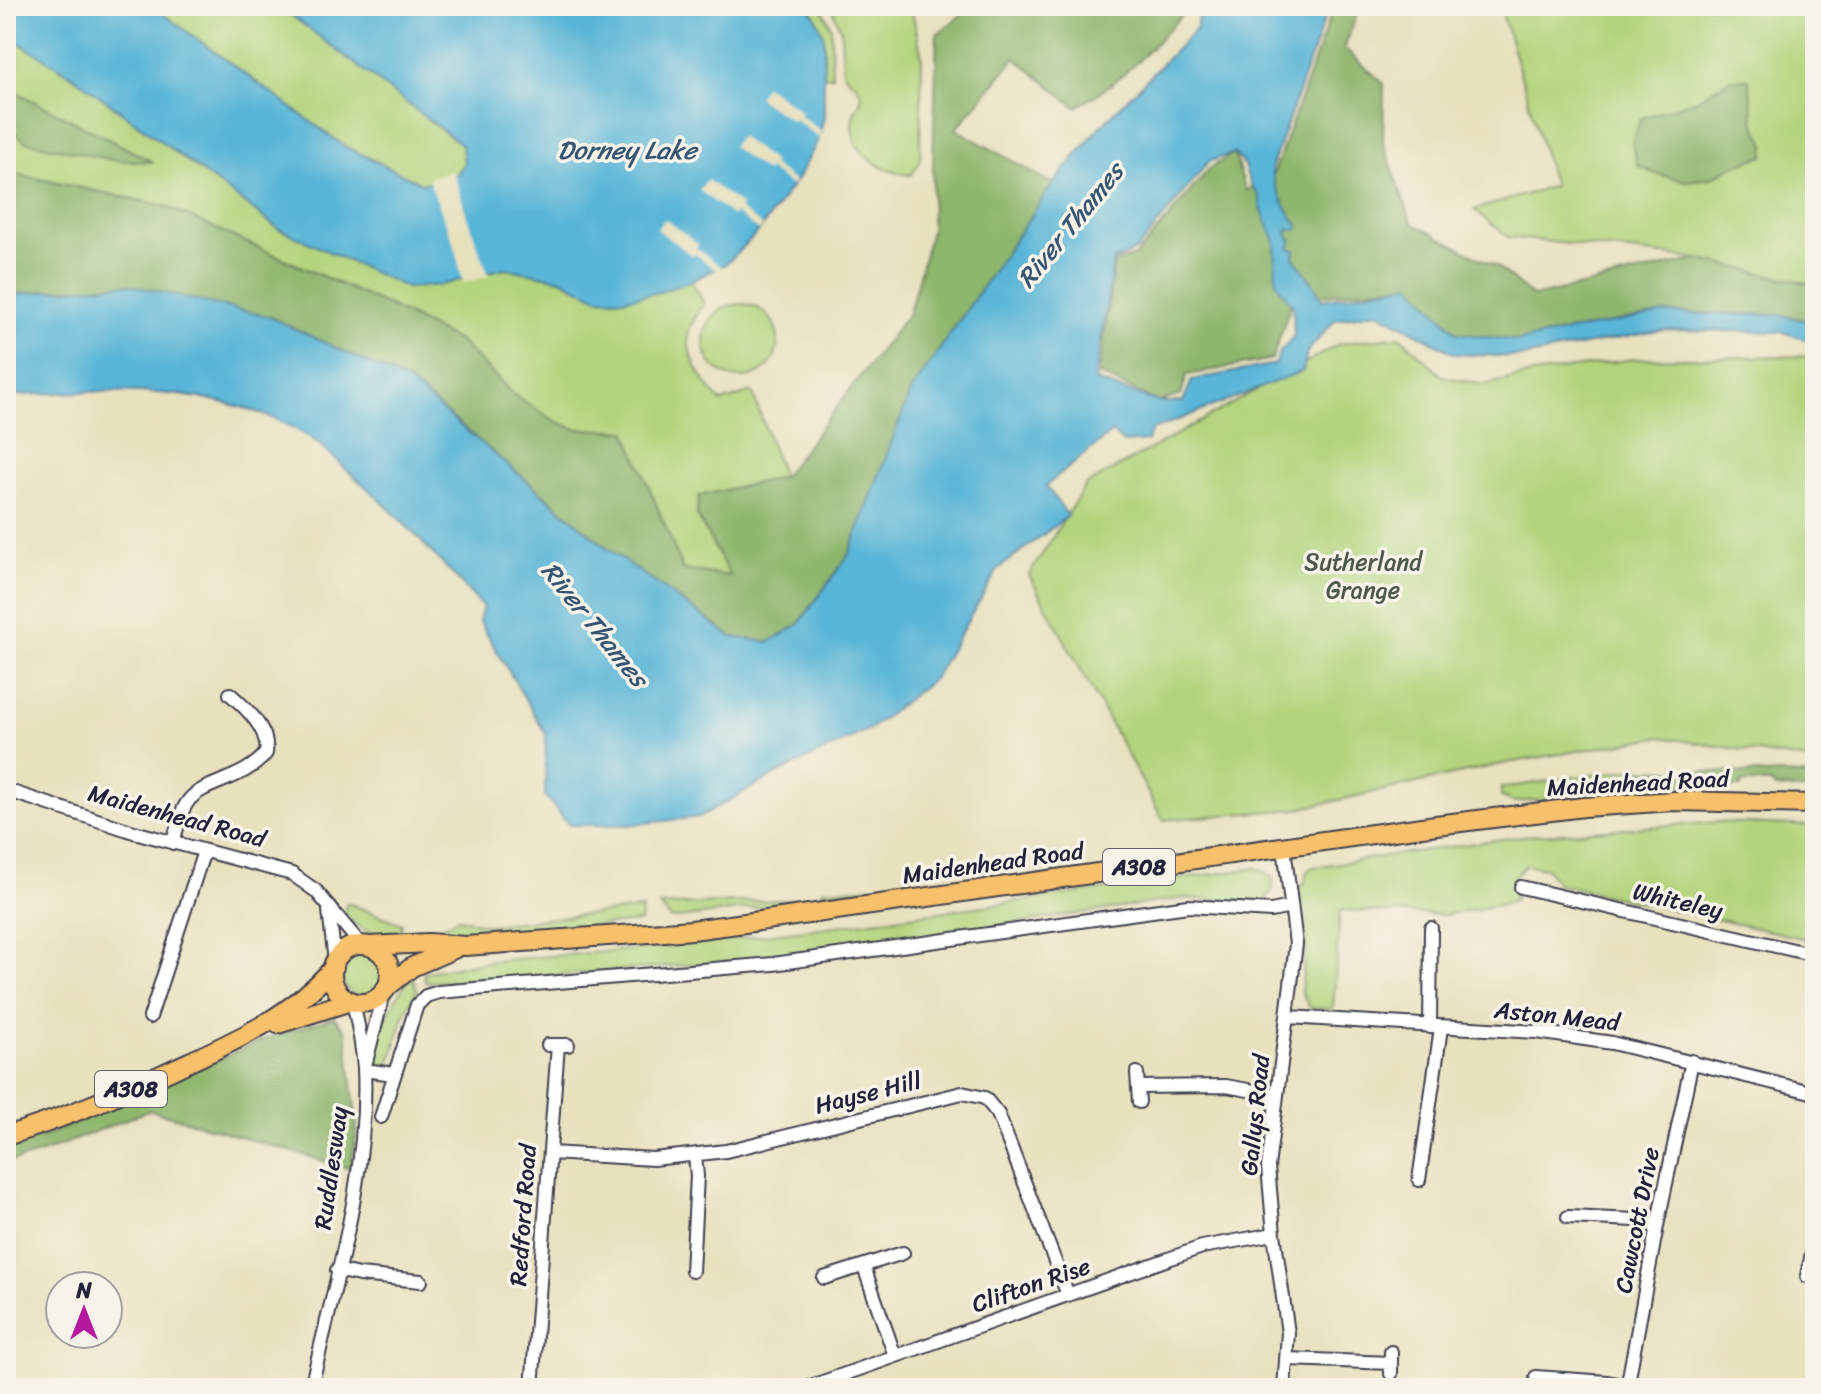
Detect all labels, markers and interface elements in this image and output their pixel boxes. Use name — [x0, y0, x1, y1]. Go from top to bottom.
water label: Dorney Lake — [557, 127, 699, 173]
water label: River Thames — [1004, 149, 1137, 298]
park label: Sutherland Grange — [1304, 541, 1423, 611]
water label: River Thames — [529, 551, 662, 700]
street label: Maidenhead Road — [1546, 757, 1732, 809]
street label: Maidenhead Road — [83, 772, 272, 860]
street label: Maidenhead Road — [900, 829, 1088, 896]
road number: A308 — [1103, 849, 1175, 885]
street label: Whiteley — [1629, 870, 1728, 932]
street label: Aston Mead — [1491, 988, 1624, 1044]
street label: Gallys Road — [1228, 1051, 1282, 1178]
street label: Hayse Hill — [810, 1059, 927, 1126]
road number: A308 — [95, 1071, 167, 1107]
street label: Ruddlesway — [302, 1103, 361, 1232]
street label: Redford Road — [497, 1141, 549, 1287]
street label: Cawcott Drive — [1602, 1143, 1672, 1297]
street label: Clifton Rise — [966, 1245, 1096, 1325]
north arrow — [44, 1270, 124, 1350]
text: N — [75, 1271, 92, 1310]

